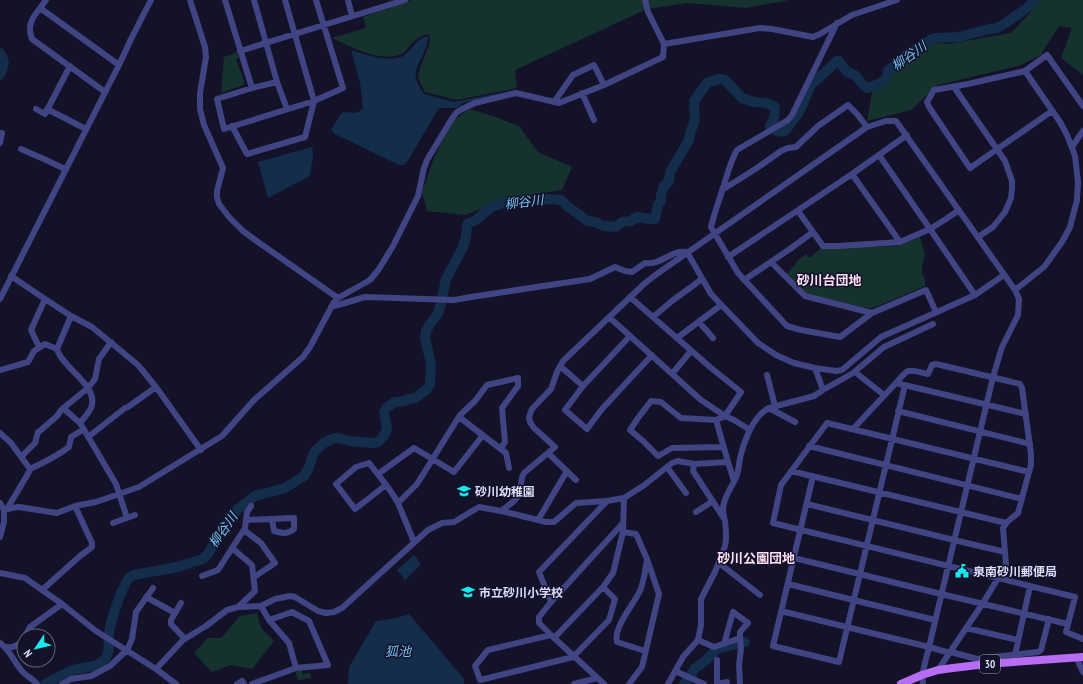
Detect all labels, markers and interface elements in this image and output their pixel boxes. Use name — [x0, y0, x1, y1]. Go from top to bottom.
water label: 柳谷川 — [888, 36, 931, 74]
water label: 柳谷川 — [504, 191, 546, 213]
district label: 砂川台団地 — [796, 272, 862, 289]
school or university icon: 砂川幼稚園 — [456, 483, 472, 499]
place label: 砂川幼稚園 — [474, 484, 535, 499]
water label: 柳谷川 — [205, 508, 242, 551]
district label: 砂川公園団地 — [717, 550, 795, 567]
public building icon: 泉南砂川郵便局 — [954, 563, 970, 579]
place label: 泉南砂川郵便局 — [973, 564, 1057, 579]
school or university icon: 市立砂川小学校 — [460, 584, 476, 600]
place label: 市立砂川小学校 — [479, 585, 563, 600]
north arrow — [16, 628, 56, 668]
water label: 狐池 — [385, 643, 413, 660]
text: N — [20, 647, 35, 660]
road number: 30 — [980, 655, 1000, 673]

